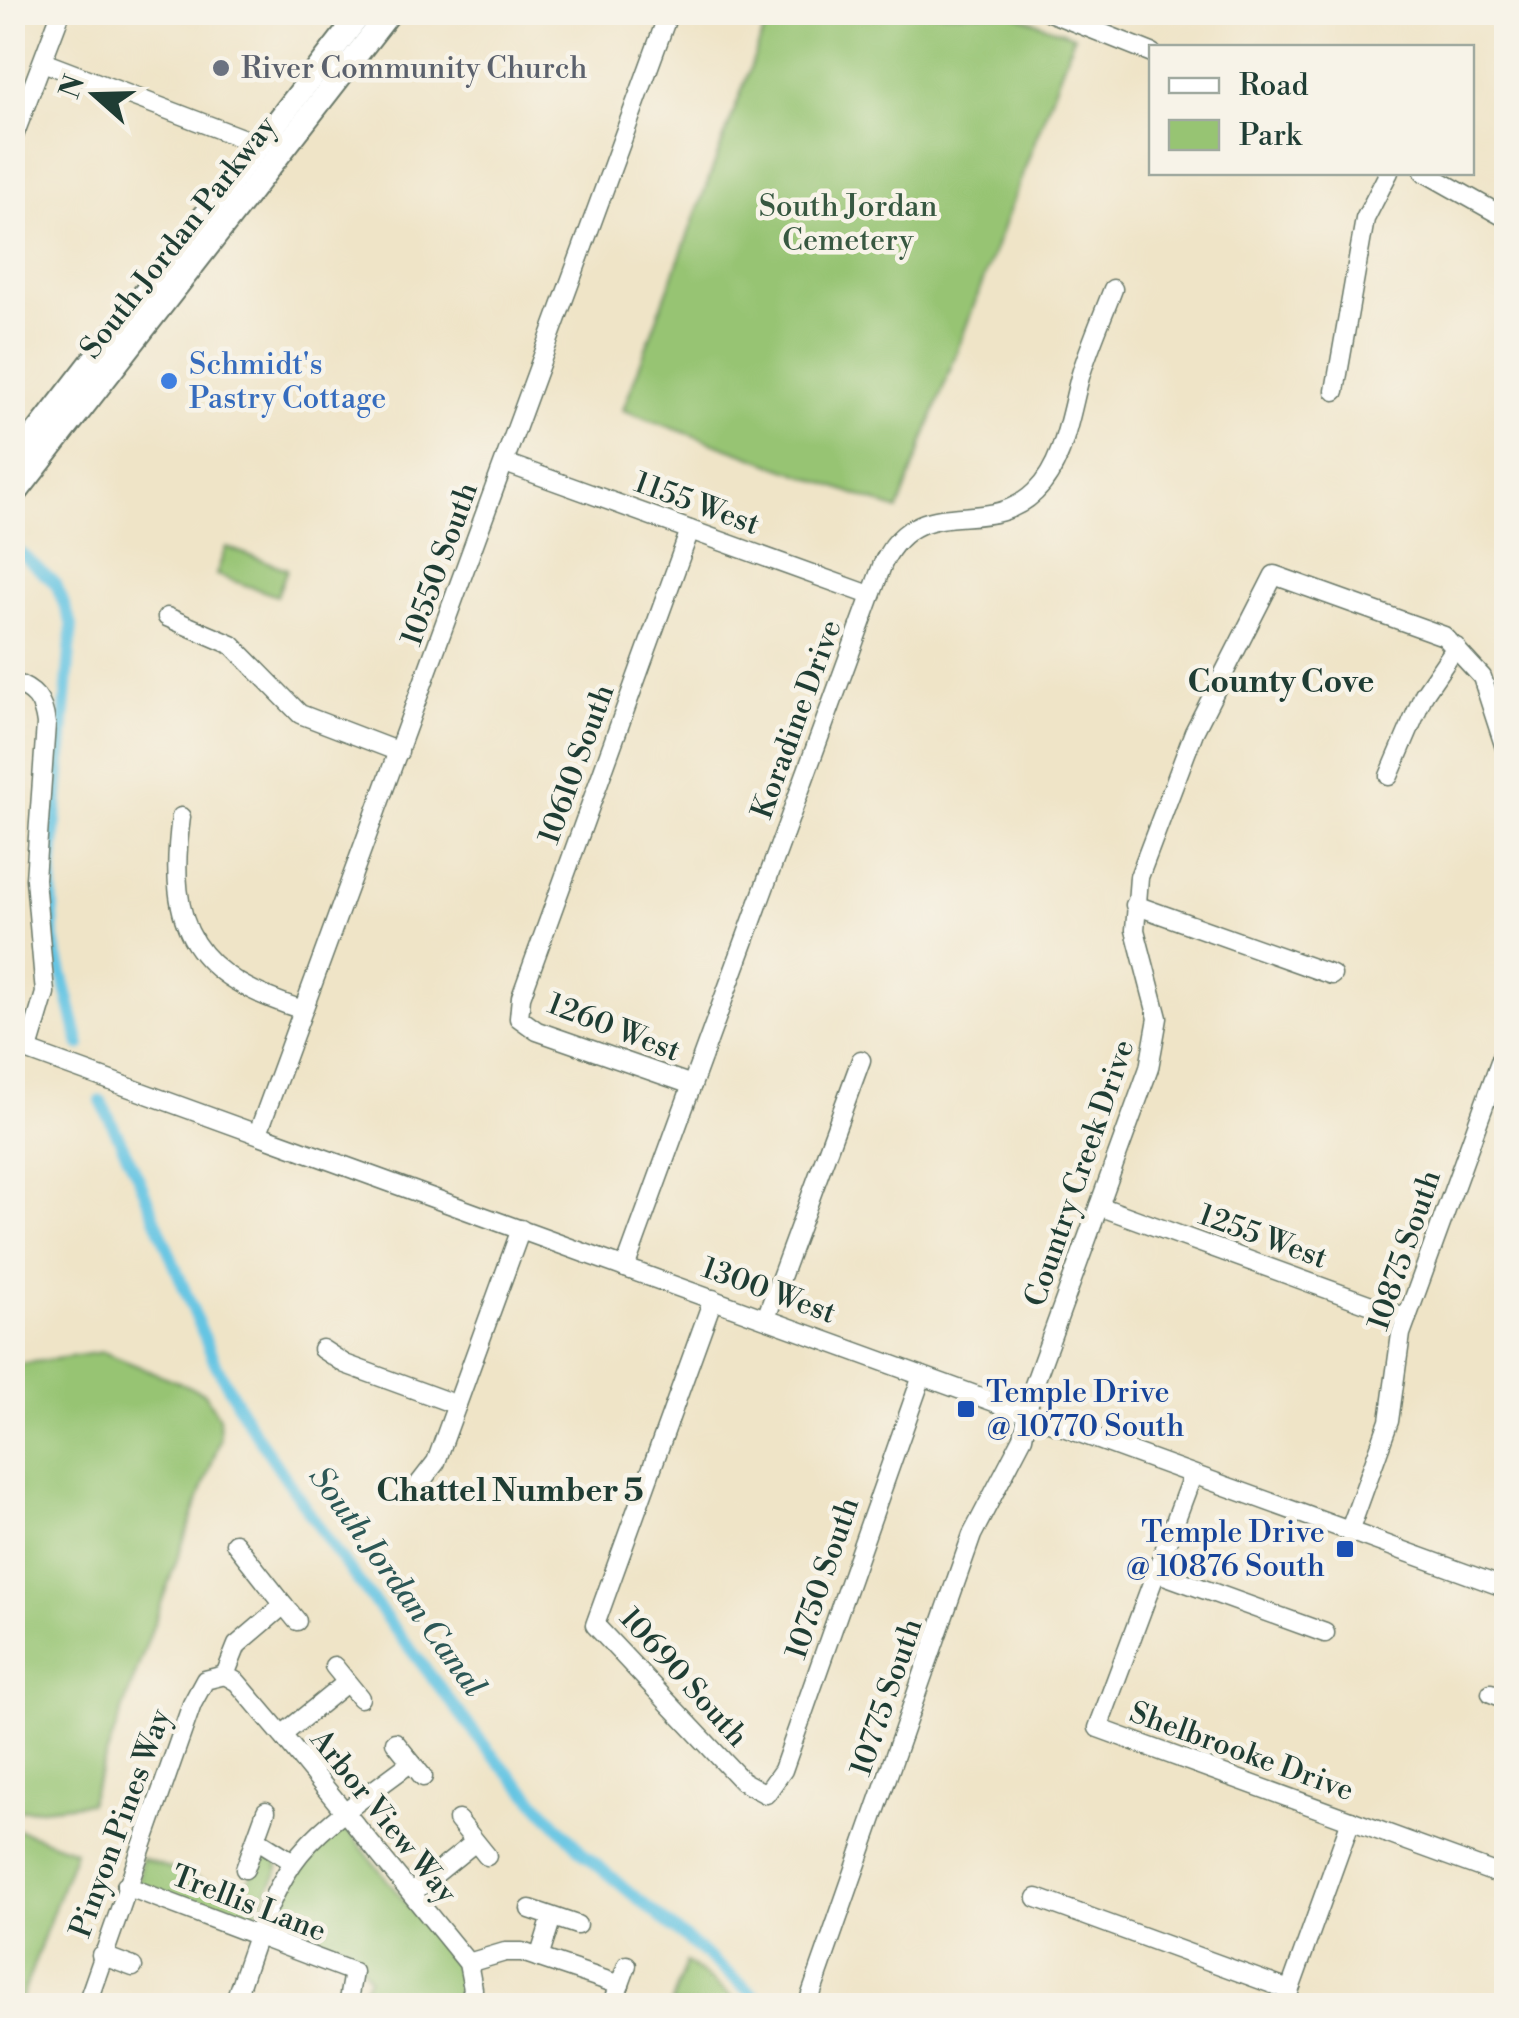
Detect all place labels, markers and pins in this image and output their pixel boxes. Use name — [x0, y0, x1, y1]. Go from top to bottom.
place label: River Community Church — [241, 50, 587, 88]
marker: River Community Church — [210, 57, 232, 79]
place label: Schmidt's Pastry Cottage — [189, 346, 386, 418]
marker: Schmidt's Pastry Cottage — [158, 370, 180, 392]
place label: Temple Drive @ 10770 South — [986, 1374, 1184, 1446]
marker: Temple Drive @ 10770 South — [955, 1398, 977, 1420]
place label: Temple Drive @ 10876 South — [1125, 1514, 1325, 1586]
marker: Temple Drive @ 10876 South — [1334, 1538, 1356, 1560]

